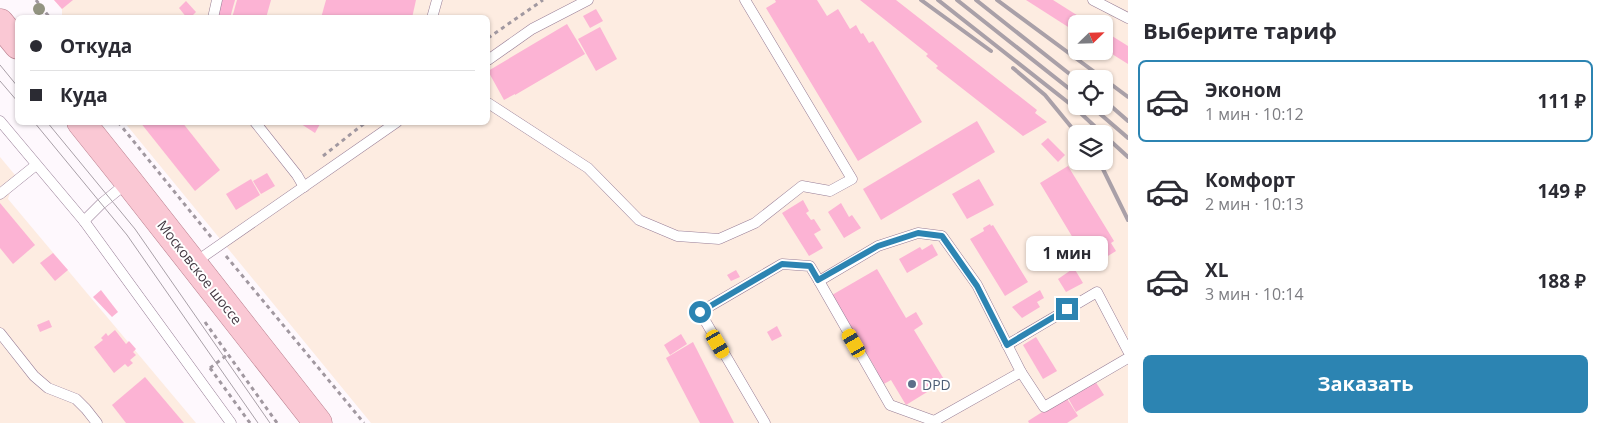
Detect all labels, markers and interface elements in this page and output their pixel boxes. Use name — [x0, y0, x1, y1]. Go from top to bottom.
north arrow — [1068, 15, 1112, 60]
map controls — [1068, 15, 1113, 170]
text: Выберите тариф — [1143, 15, 1337, 45]
text: Откуда — [60, 33, 132, 59]
button: locate — [1068, 70, 1113, 115]
text: Эконом — [1205, 77, 1282, 103]
icon: car — [1145, 79, 1190, 124]
text: Куда — [60, 82, 108, 108]
text: 111 ₽ — [1537, 88, 1586, 114]
text: 1 мин · 10:12 — [1205, 103, 1304, 125]
button: layers — [1068, 125, 1113, 170]
text: Комфорт — [1205, 167, 1295, 193]
icon: car — [1145, 169, 1190, 214]
text: 149 ₽ — [1537, 178, 1586, 204]
text: 2 мин · 10:13 — [1205, 193, 1304, 215]
street label: Московское шоссе — [153, 216, 247, 328]
callout: 1 мин — [1026, 236, 1108, 272]
text: 1 мин — [1043, 242, 1091, 264]
text: XL — [1205, 257, 1228, 283]
icon: car — [1145, 259, 1190, 304]
text: 188 ₽ — [1537, 268, 1586, 294]
text: 3 мин · 10:14 — [1205, 283, 1304, 305]
route end — [1056, 298, 1078, 320]
route start — [689, 301, 711, 323]
car — [840, 326, 867, 360]
car — [704, 327, 731, 361]
button: Заказать — [1143, 355, 1588, 413]
place label: DPD — [922, 375, 951, 394]
marker: DPD — [906, 378, 918, 390]

